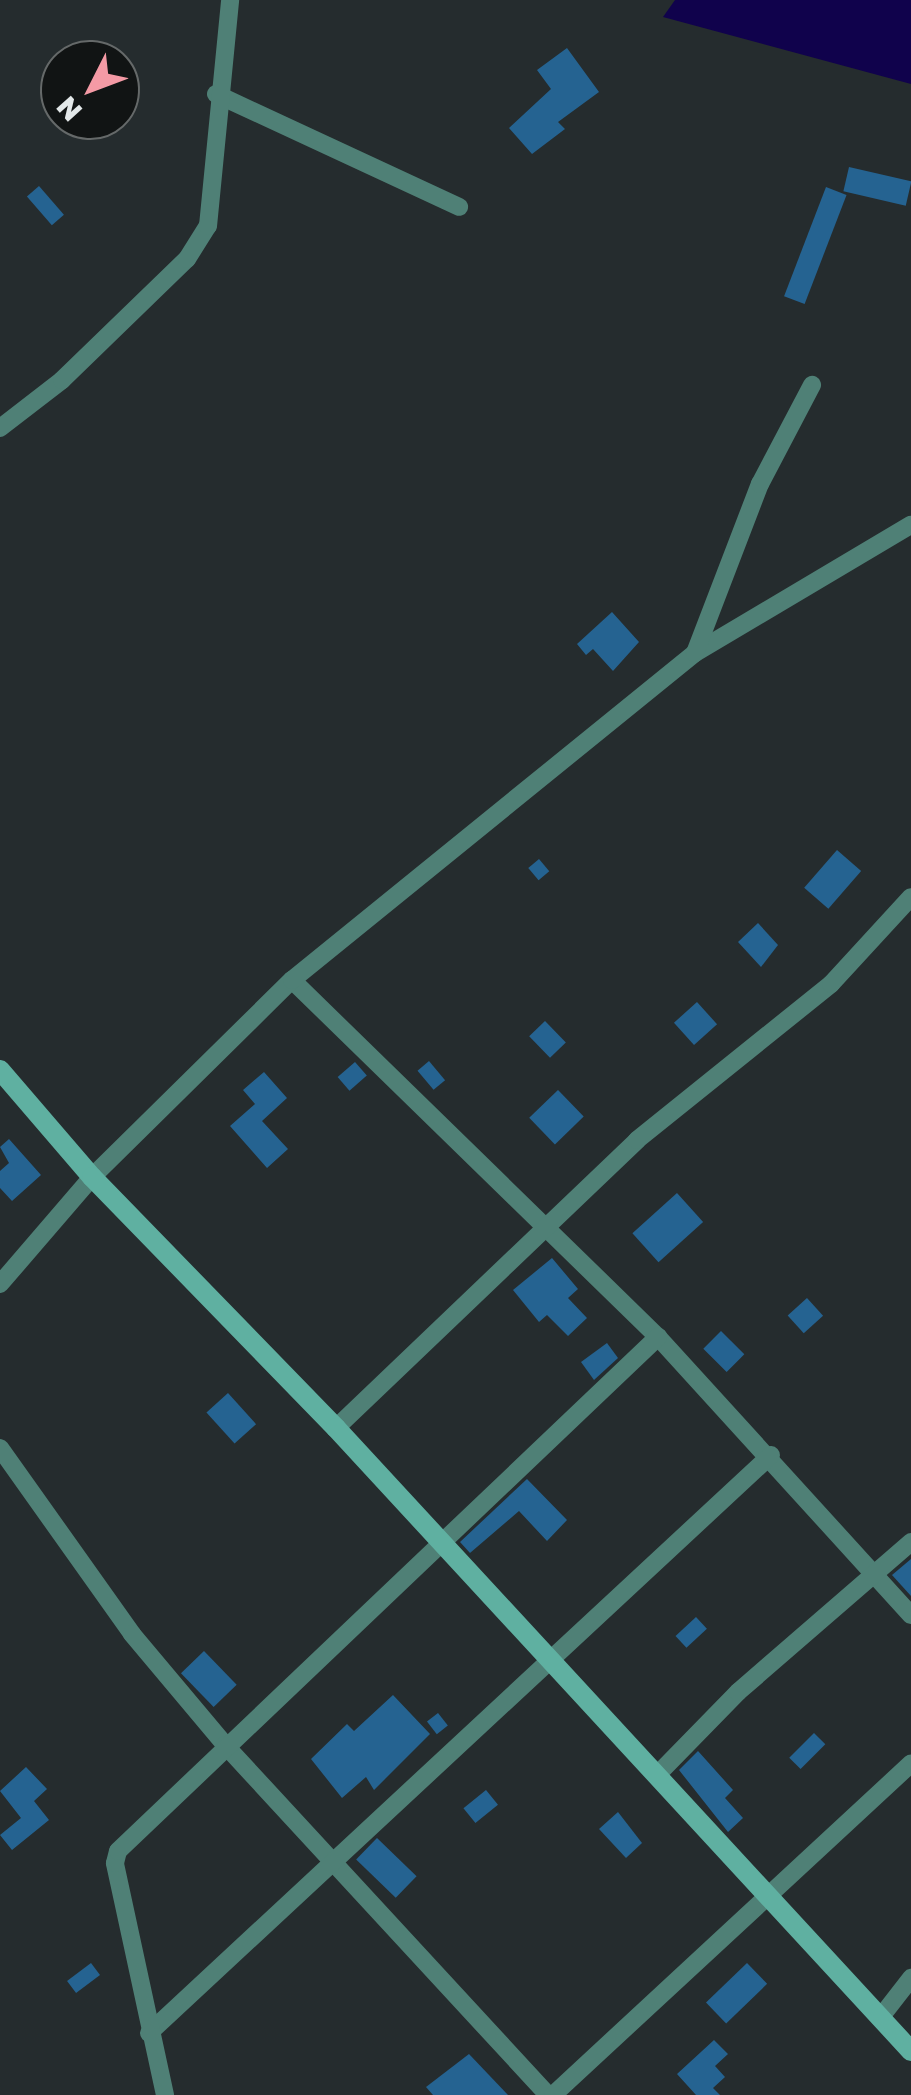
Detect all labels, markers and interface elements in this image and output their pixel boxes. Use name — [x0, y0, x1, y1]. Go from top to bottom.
north arrow — [40, 40, 140, 140]
text: N — [49, 90, 88, 128]

